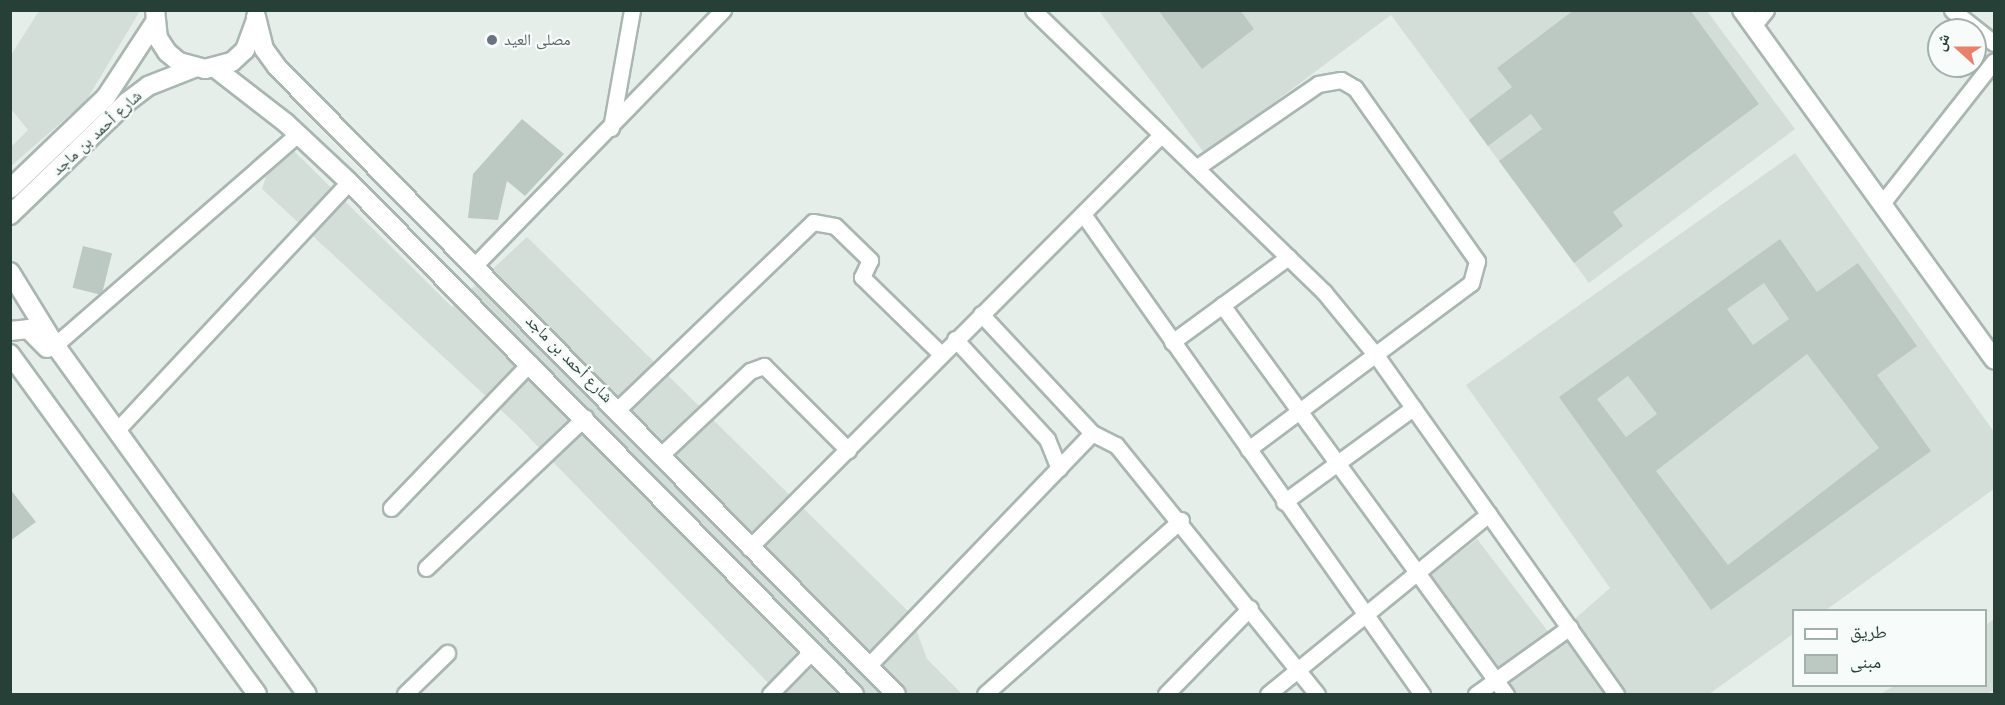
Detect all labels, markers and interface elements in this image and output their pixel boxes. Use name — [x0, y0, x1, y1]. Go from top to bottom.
north arrow — [1927, 18, 1987, 78]
place label: مصلى العيد — [504, 30, 571, 50]
text: ش — [1928, 30, 1955, 54]
marker: مصلى العيد — [485, 33, 499, 47]
street label: شارع أحمد بن ماجد — [48, 86, 146, 180]
street label: شارع أحمد بن ماجد — [521, 311, 617, 407]
legend — [1792, 609, 1987, 687]
text: طريق — [1850, 619, 1887, 645]
text: مبنى — [1850, 649, 1881, 675]

